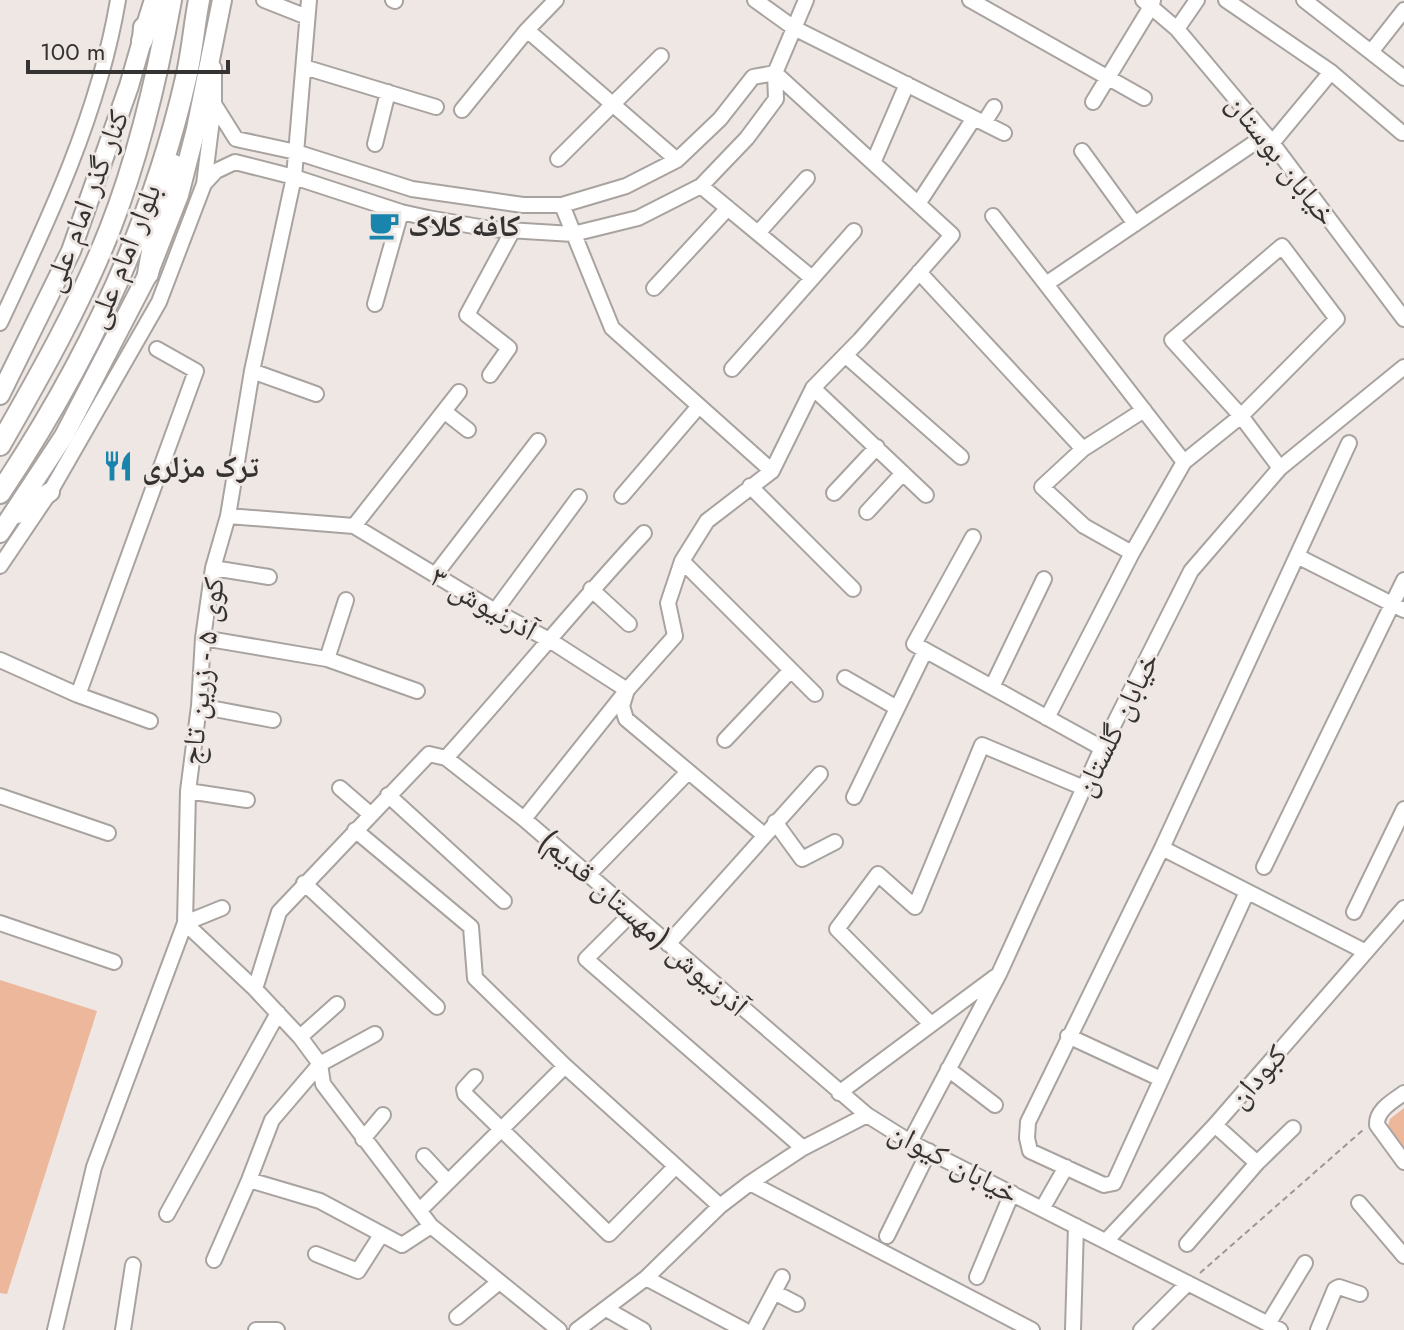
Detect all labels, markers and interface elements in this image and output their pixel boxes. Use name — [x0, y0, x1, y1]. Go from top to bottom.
scale bar — [28, 24, 228, 74]
text: 100 m — [40, 34, 106, 69]
street label: خیابان بوستان — [1216, 84, 1348, 234]
street label: کنار گذر امام علی — [31, 104, 139, 298]
street label: بلوار امام علی — [74, 177, 172, 335]
place label: کافه کلاک — [408, 204, 520, 247]
cafe icon: کافه کلاک — [367, 208, 401, 242]
place label: ترک مزلری — [142, 445, 259, 488]
restaurant icon: ترک مزلری — [101, 449, 135, 483]
street label: آذرنیوش ۳ — [423, 555, 547, 652]
street label: کوی ۵ - زرین تاج — [169, 575, 235, 767]
street label: خیابان گلستان — [1063, 645, 1169, 803]
street label: آذرنیوش (مهستان قدیم) — [530, 820, 759, 1027]
street label: کبودان — [1217, 1035, 1297, 1117]
street label: خیابان کیوان — [881, 1110, 1027, 1214]

